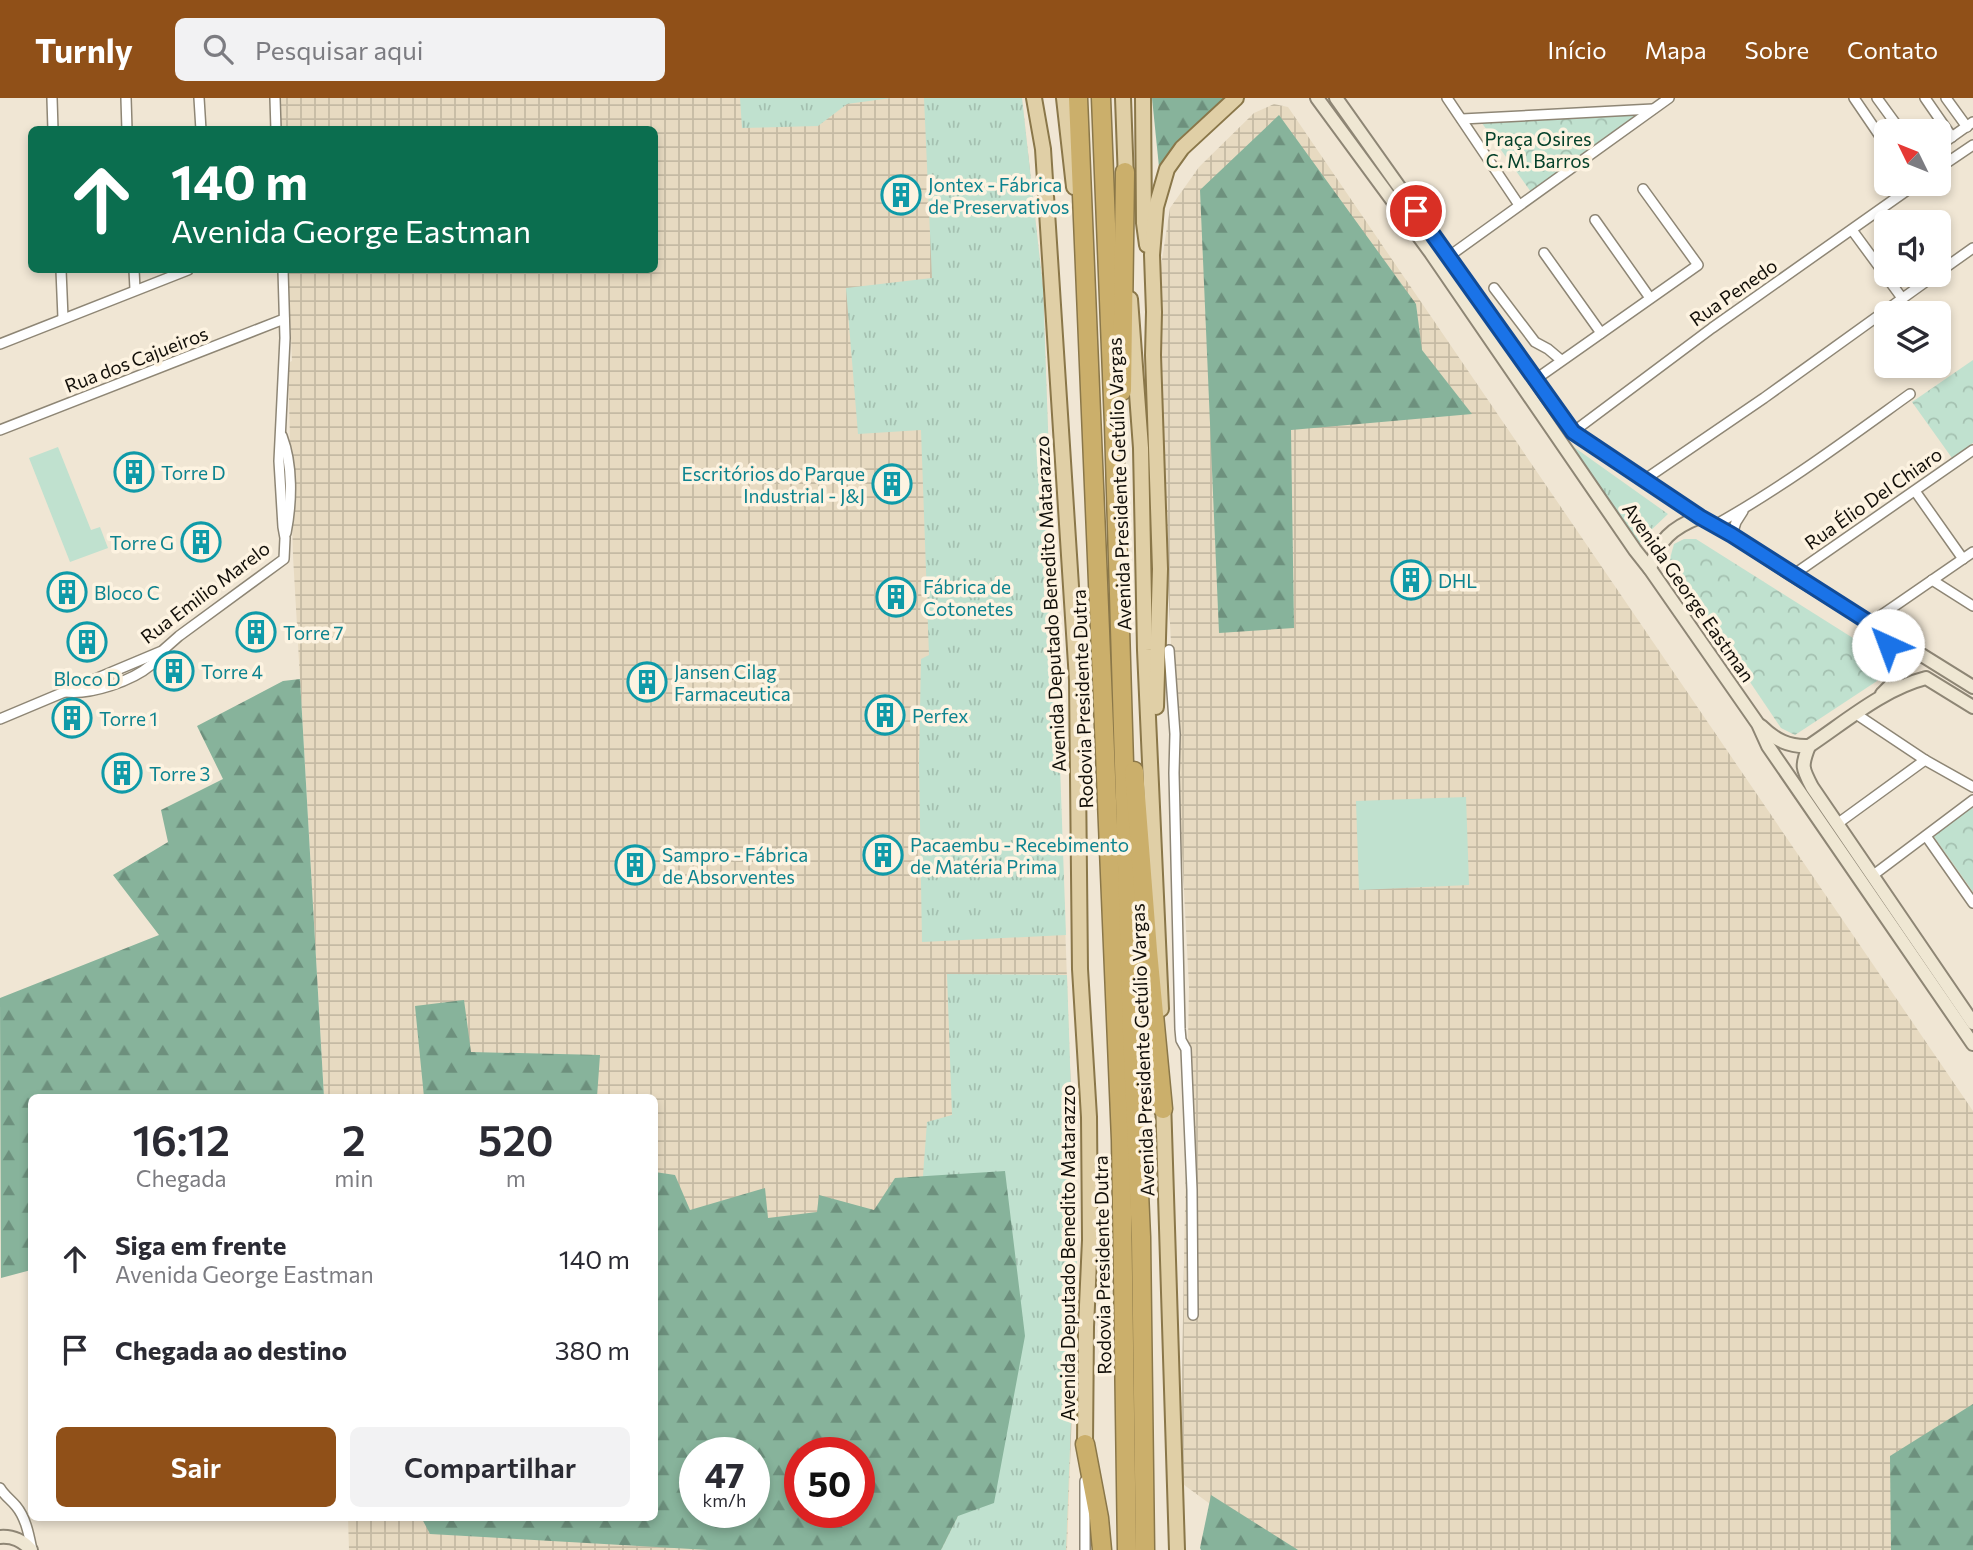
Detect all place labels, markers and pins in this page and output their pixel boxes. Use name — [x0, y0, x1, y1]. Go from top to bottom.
place label: Jontex - Fábrica de Preservativos — [928, 173, 1069, 218]
building icon: Jontex - Fábrica de Preservativos — [880, 174, 922, 216]
pin — [1386, 181, 1446, 241]
building icon: Torre D — [113, 451, 155, 493]
place label: Torre D — [161, 461, 226, 484]
place label: Escritórios do Parque Industrial - J&J — [682, 462, 865, 507]
building icon: Escritórios do Parque Industrial - J&J — [871, 463, 913, 505]
building icon: Torre G — [180, 521, 222, 563]
place label: Torre G — [109, 531, 174, 554]
building icon: DHL — [1390, 559, 1432, 601]
place label: DHL — [1438, 569, 1477, 592]
building icon: Bloco C — [46, 571, 88, 613]
place label: Fábrica de Cotonetes — [923, 575, 1013, 620]
building icon: Fábrica de Cotonetes — [875, 576, 917, 618]
place label: Bloco C — [94, 581, 160, 604]
building icon: Torre 7 — [235, 611, 277, 653]
building icon: Bloco D — [66, 621, 108, 663]
place label: Torre 7 — [283, 621, 344, 644]
building icon: Torre 4 — [153, 650, 195, 692]
place label: Torre 4 — [201, 660, 263, 683]
place label: Jansen Cilag Farmaceutica — [674, 660, 791, 705]
building icon: Jansen Cilag Farmaceutica — [626, 661, 668, 703]
place label: Bloco D — [54, 667, 120, 690]
building icon: Perfex — [864, 694, 906, 736]
building icon: Torre 1 — [51, 697, 93, 739]
place label: Perfex — [912, 704, 968, 727]
place label: Torre 1 — [99, 707, 158, 730]
building icon: Torre 3 — [101, 752, 143, 794]
place label: Torre 3 — [149, 762, 210, 785]
place label: Pacaembu - Recebimento de Matéria Prima — [910, 833, 1129, 878]
building icon: Pacaembu - Recebimento de Matéria Prima — [862, 834, 904, 876]
place label: Sampro - Fábrica de Absorventes — [662, 843, 808, 888]
building icon: Sampro - Fábrica de Absorventes — [614, 844, 656, 886]

